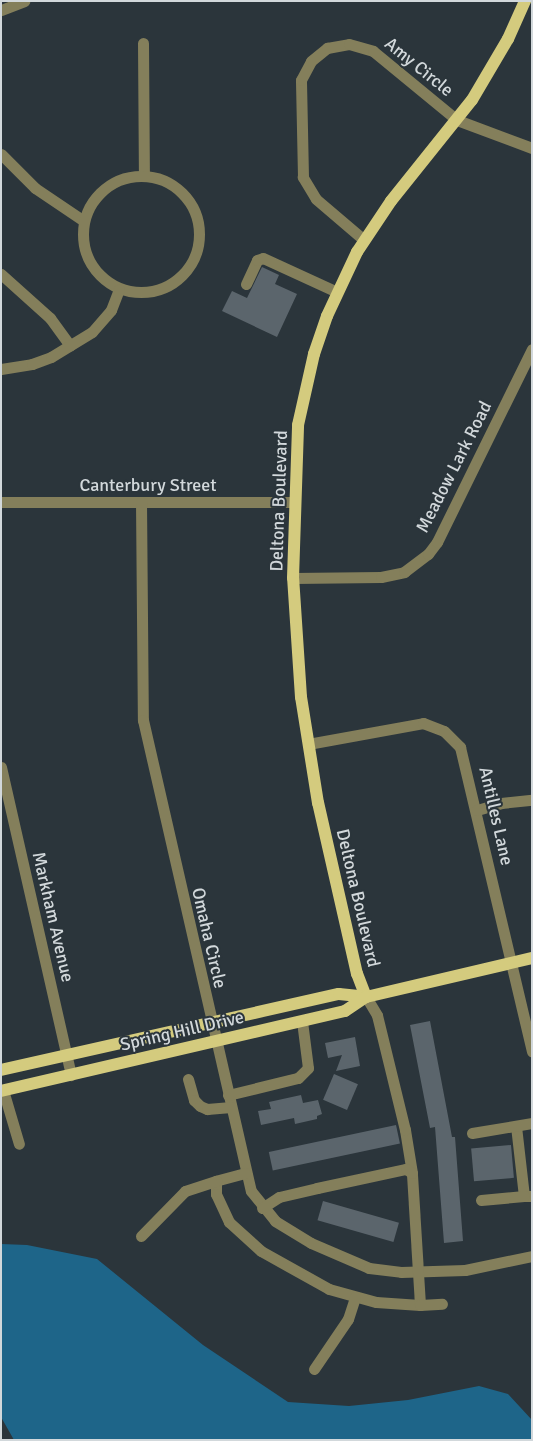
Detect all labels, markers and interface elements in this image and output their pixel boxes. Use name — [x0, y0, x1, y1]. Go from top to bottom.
street label: Amy Circle — [380, 33, 458, 101]
street label: Meadow Lark Road — [412, 398, 496, 536]
street label: Deltona Boulevard — [266, 430, 292, 572]
street label: Canterbury Street — [79, 474, 217, 496]
street label: Antilles Lane — [474, 765, 518, 867]
street label: Deltona Boulevard — [332, 827, 384, 969]
street label: Markham Avenue — [28, 850, 78, 984]
street label: Omaha Circle — [187, 885, 231, 991]
street label: Spring Hill Drive — [118, 1006, 246, 1056]

